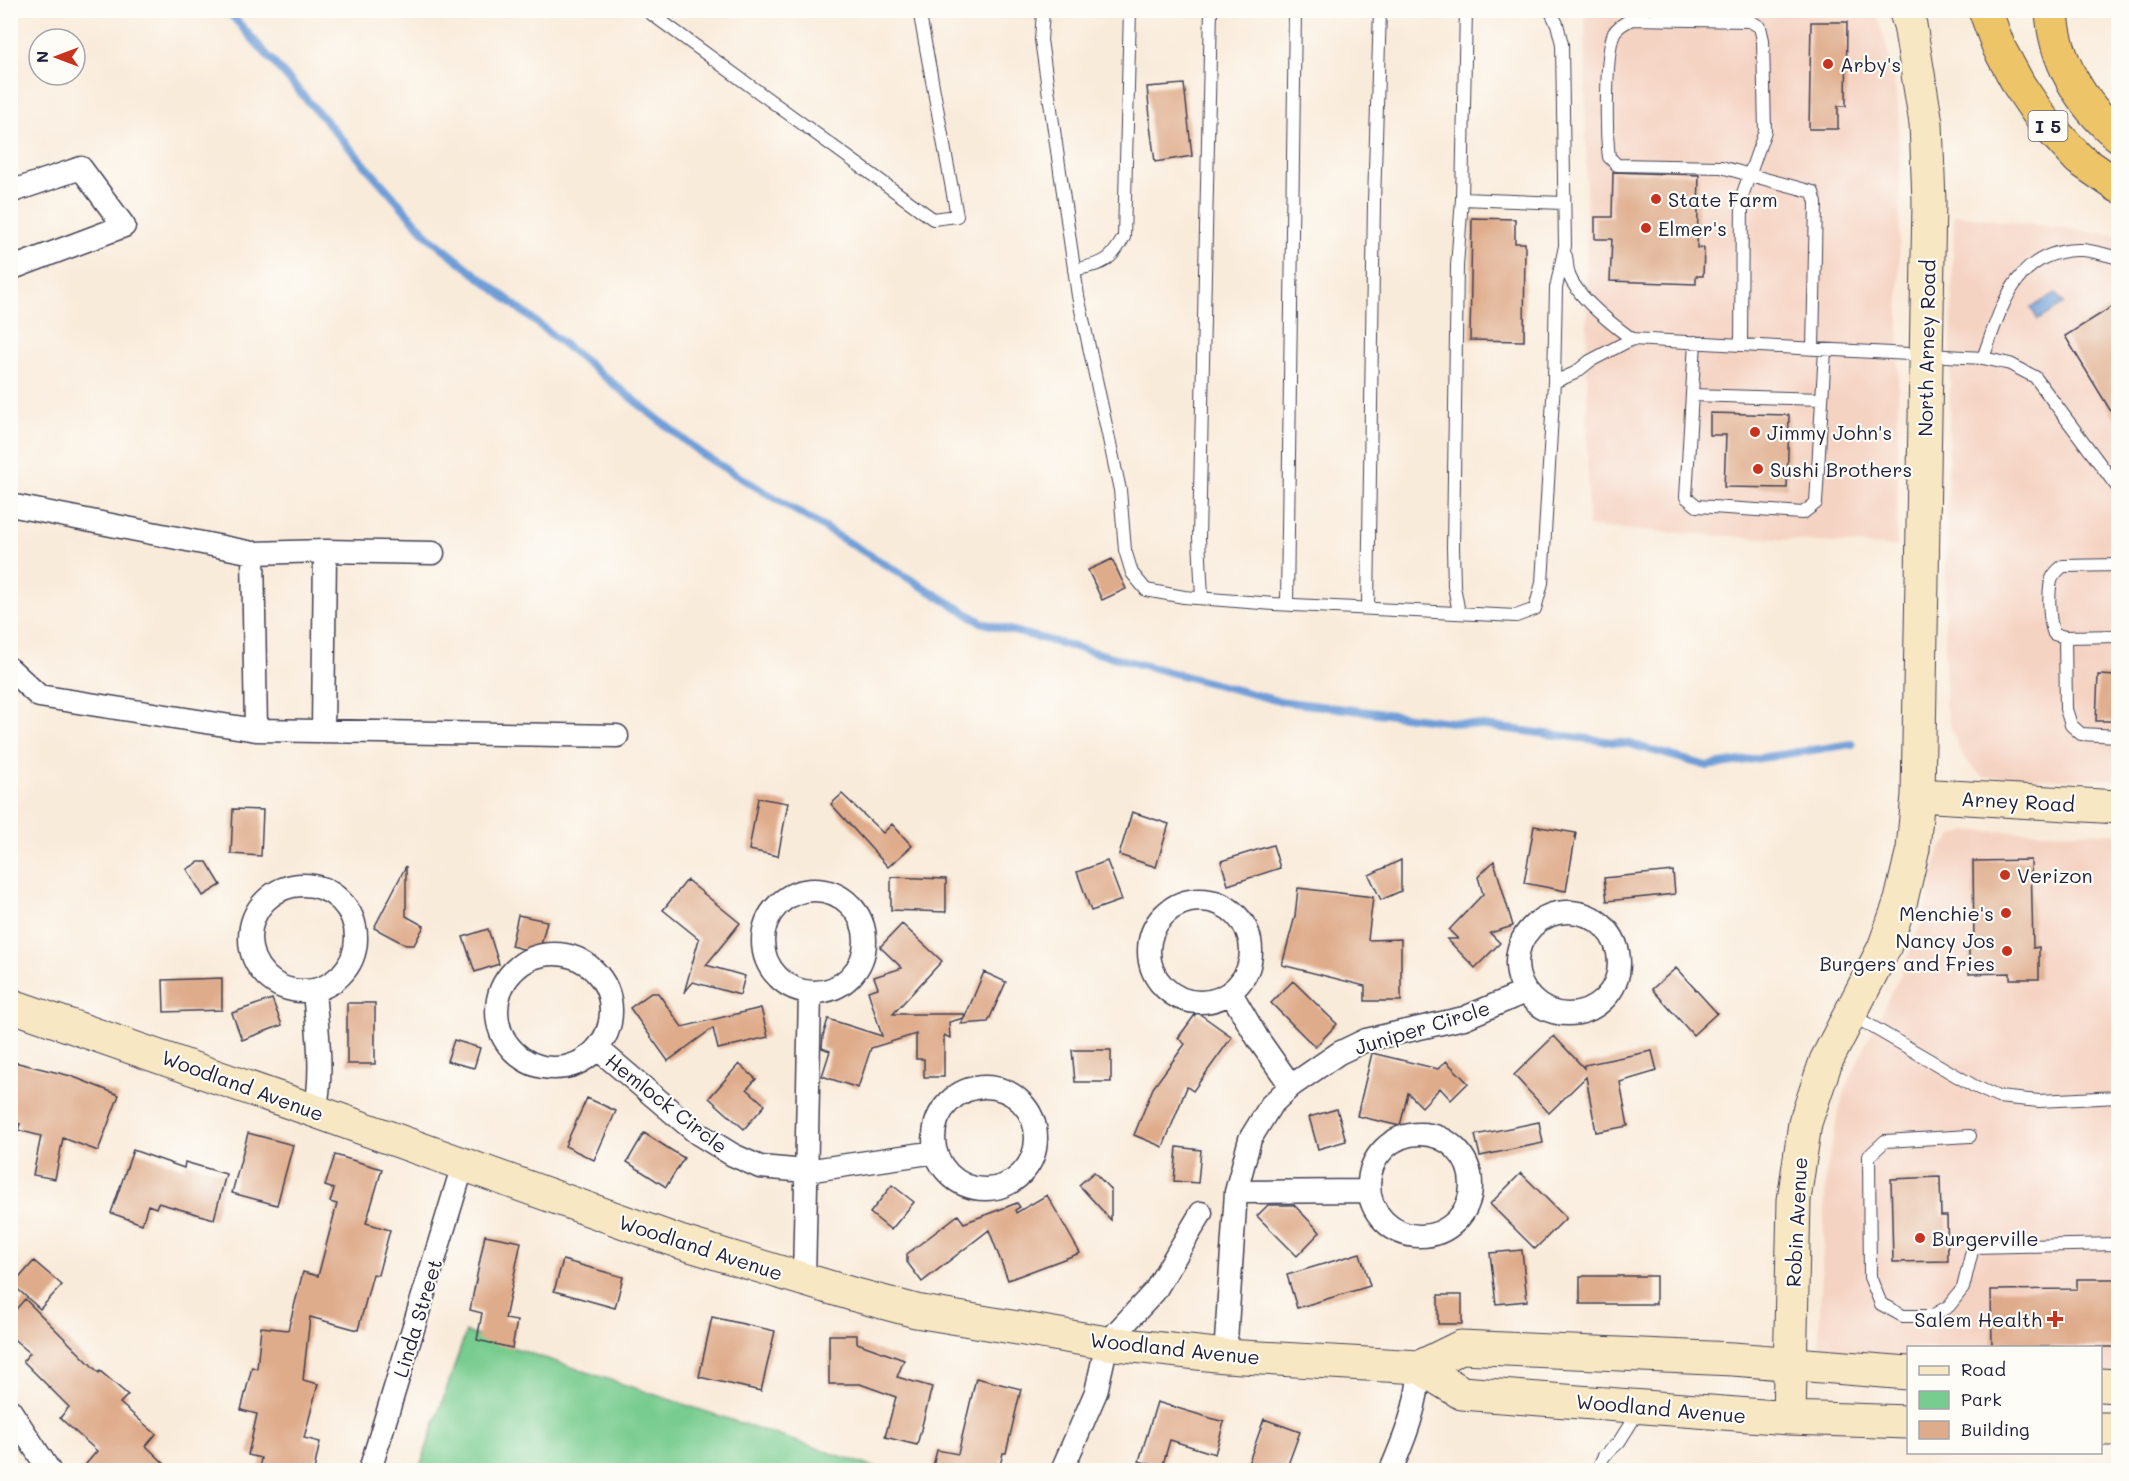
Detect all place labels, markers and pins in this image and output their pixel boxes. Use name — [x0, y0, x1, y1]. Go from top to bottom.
place label: Arby's — [1840, 51, 1901, 77]
marker: Arby's — [1821, 57, 1835, 71]
place label: State Farm — [1668, 186, 1778, 212]
marker: State Farm — [1649, 192, 1663, 206]
place label: Elmer's — [1658, 215, 1727, 241]
marker: Elmer's — [1639, 221, 1653, 235]
place label: Jimmy John's — [1767, 419, 1892, 445]
marker: Jimmy John's — [1748, 425, 1762, 439]
place label: Sushi Brothers — [1770, 456, 1912, 482]
marker: Sushi Brothers — [1751, 462, 1765, 476]
place label: Verizon — [2017, 862, 2092, 888]
marker: Verizon — [1998, 868, 2012, 882]
place label: Menchie's — [1899, 900, 1994, 926]
marker: Menchie's — [1999, 906, 2013, 920]
place label: Nancy Jos Burgers and Fries — [1819, 927, 1995, 976]
marker: Nancy Jos Burgers and Fries — [2000, 944, 2014, 958]
place label: Burgerville — [1932, 1225, 2039, 1251]
marker: Burgerville — [1913, 1231, 1927, 1245]
place label: Salem Health — [1914, 1306, 2042, 1332]
marker: Salem Health — [2046, 1310, 2064, 1328]

